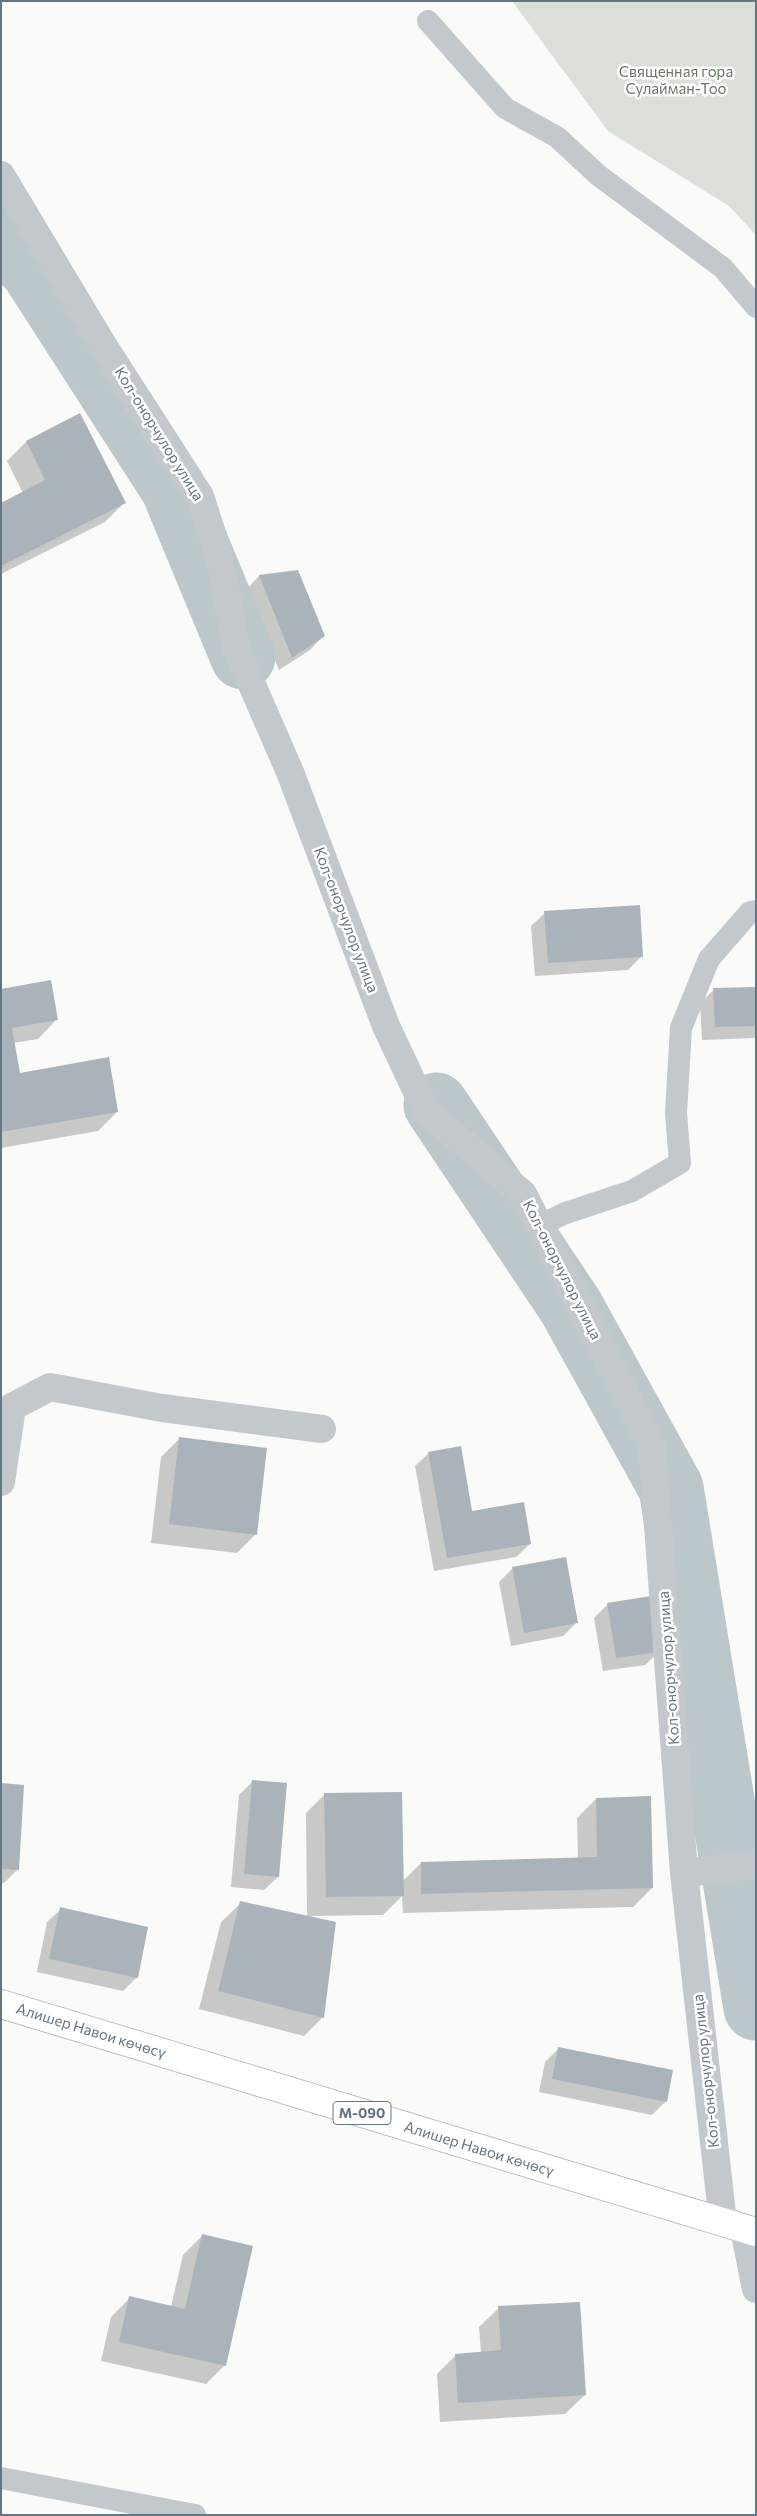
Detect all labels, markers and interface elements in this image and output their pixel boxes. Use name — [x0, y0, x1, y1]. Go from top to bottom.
park label: Священная гора Сулайман-Тоо — [619, 63, 733, 98]
street label: Кол-онорчулор улица — [111, 364, 207, 504]
street label: Кол-онорчулор улица — [310, 845, 382, 995]
street label: Кол-онорчулор улица — [519, 1197, 605, 1343]
street label: Кол-онорчулор улица — [655, 1590, 683, 1746]
street label: Кол-онорчулор улица — [689, 1993, 723, 2149]
street label: Алишер Навои көчөсү — [14, 2000, 168, 2062]
road number: М-090 — [333, 2102, 391, 2124]
street label: Алишер Навои көчөсү — [402, 2118, 556, 2180]

